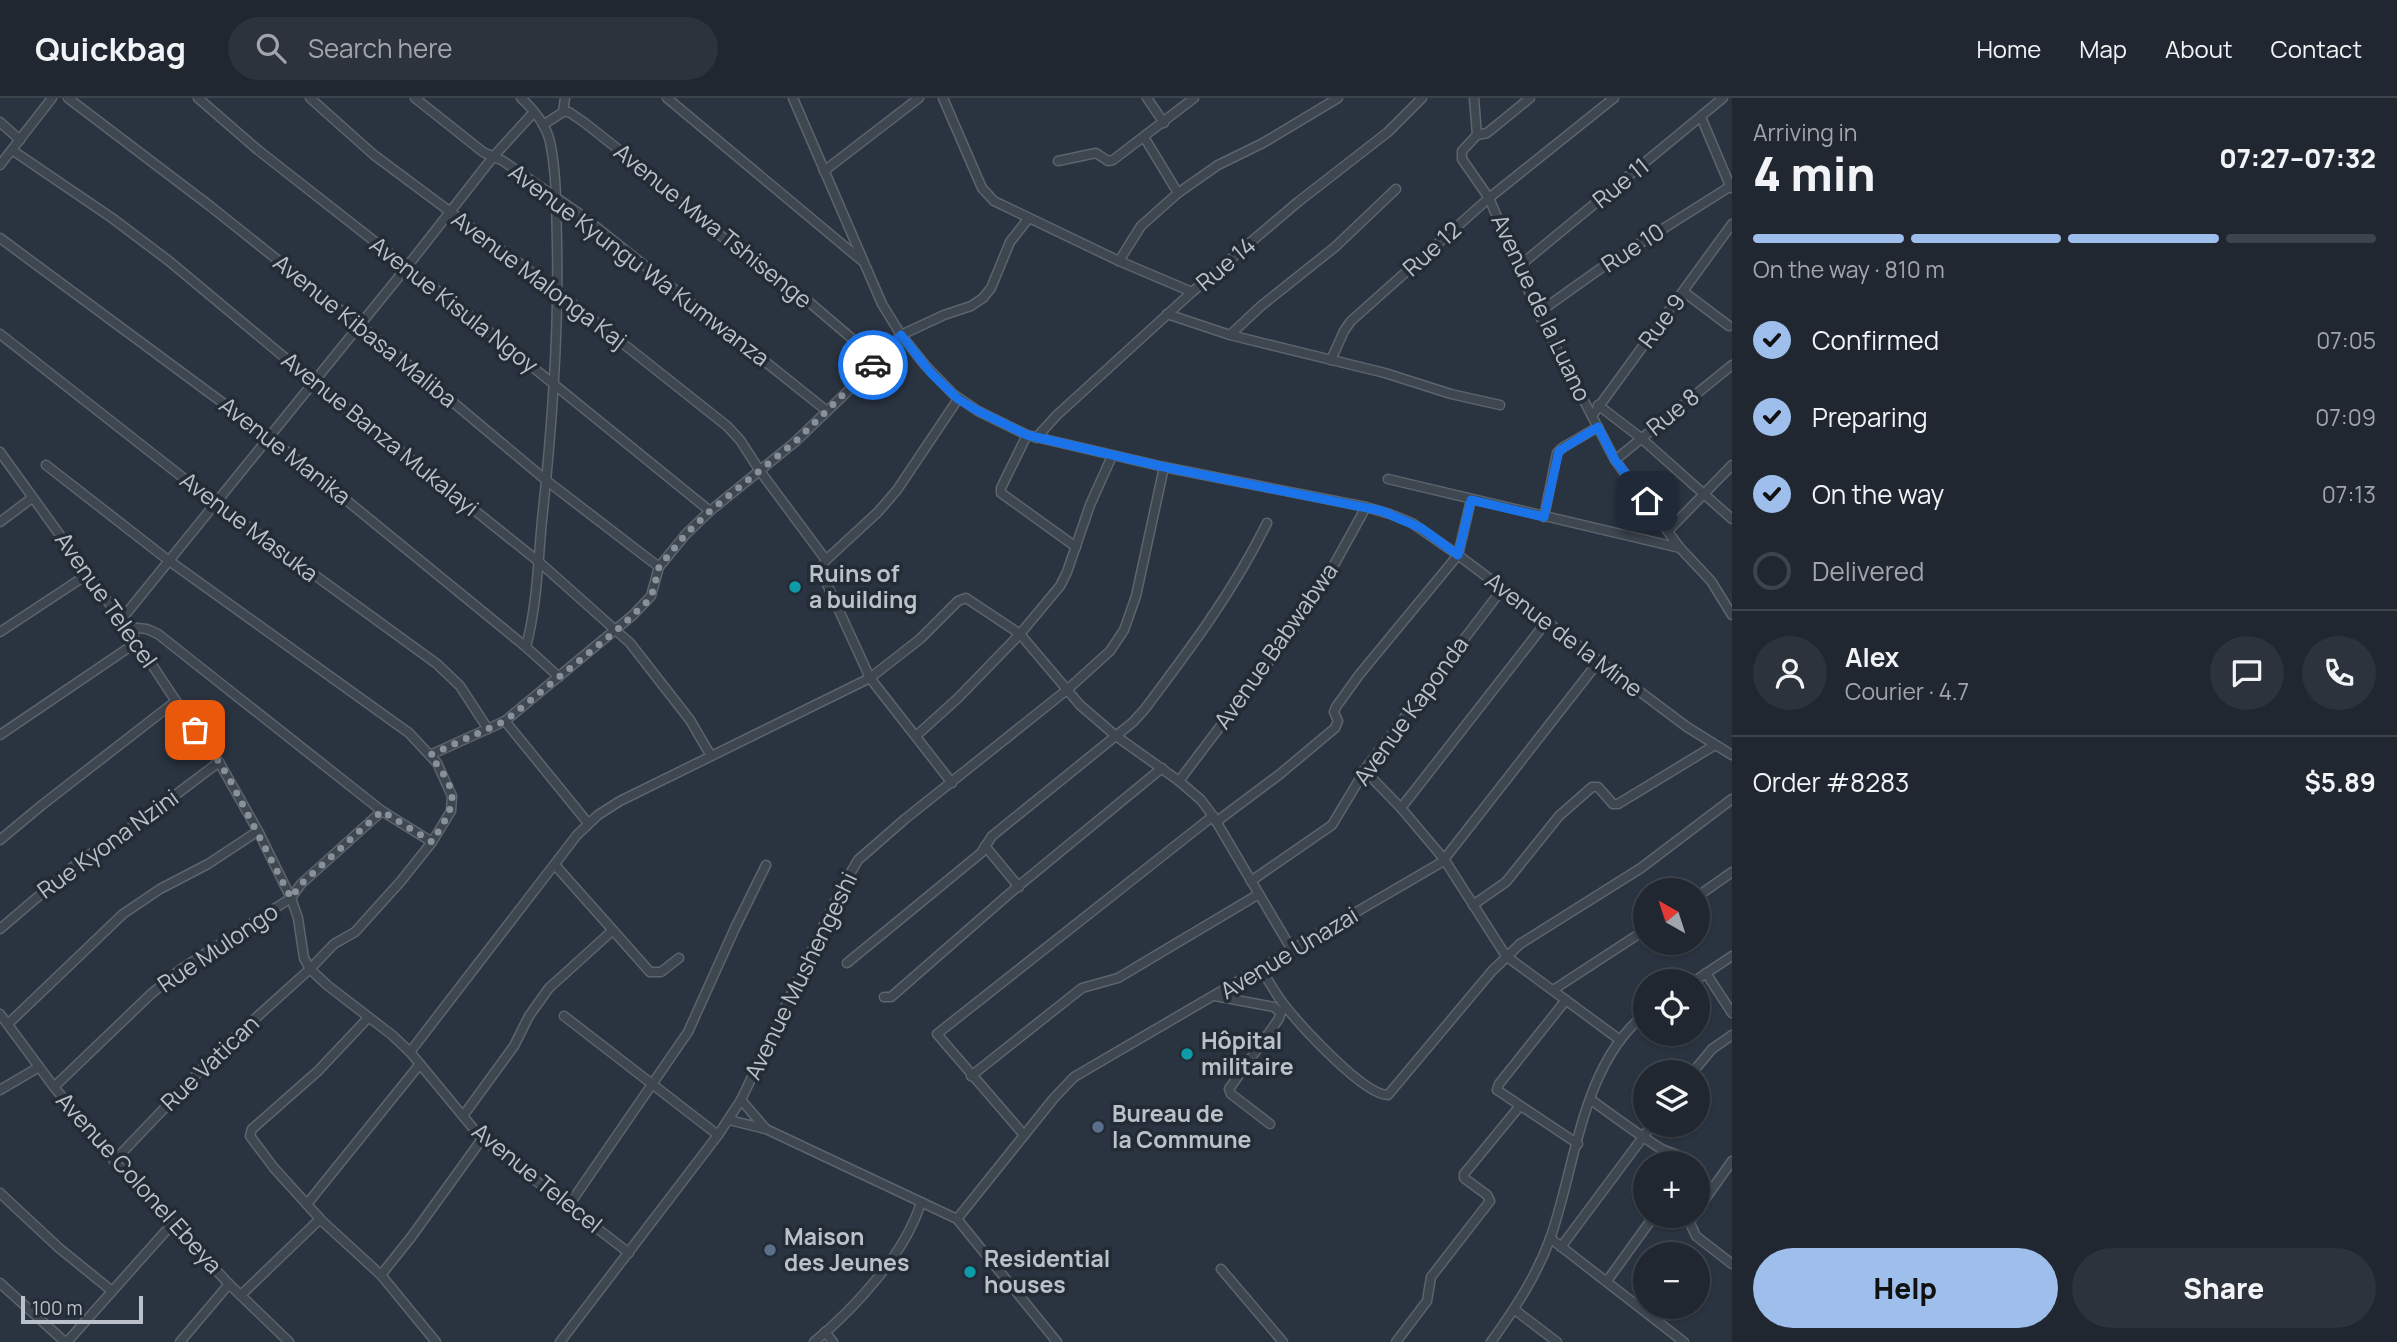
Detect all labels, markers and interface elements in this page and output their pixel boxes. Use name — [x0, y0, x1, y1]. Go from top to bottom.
search box — [228, 17, 718, 80]
text: Quickbag — [35, 26, 186, 71]
icon: search — [252, 29, 290, 67]
text: Search here — [308, 30, 453, 66]
text: Home — [1976, 32, 2041, 65]
text: Map — [2079, 32, 2127, 65]
text: About — [2165, 32, 2233, 65]
text: Contact — [2271, 32, 2362, 65]
text: Arriving in — [1753, 116, 1858, 148]
street label: Avenue Mwa Tshisenge — [608, 135, 819, 315]
text: 07:27–07:32 — [2219, 140, 2376, 176]
text: 4 min — [1753, 142, 1876, 205]
street label: Rue 11 — [1585, 150, 1655, 215]
street label: Avenue Kyungu Wa Kumwanza — [503, 155, 777, 373]
street label: Avenue Malonga Kaj — [446, 203, 634, 356]
street label: Avenue de la Luano — [1484, 209, 1599, 406]
street label: Rue 12 — [1395, 214, 1467, 283]
street label: Rue 10 — [1595, 215, 1670, 279]
street label: Avenue Kisula Ngoy — [364, 228, 545, 380]
street label: Rue 14 — [1189, 229, 1262, 298]
street label: Avenue Kibasa Maliba — [267, 246, 464, 414]
text: On the way · 810 m — [1753, 253, 1945, 285]
street label: Rue 9 — [1630, 287, 1692, 354]
icon: check — [1753, 321, 1791, 359]
text: Confirmed — [1812, 322, 1939, 358]
text: 07:05 — [2316, 324, 2376, 356]
courier — [838, 330, 908, 400]
street label: Avenue Banza Mukalayi — [275, 344, 486, 523]
icon: car — [854, 346, 892, 384]
street label: Rue 8 — [1639, 380, 1706, 442]
street label: Avenue Manika — [213, 389, 358, 512]
icon: check — [1753, 398, 1791, 436]
text: Preparing — [1812, 399, 1928, 435]
text: 07:09 — [2315, 401, 2376, 433]
street label: Avenue Masuka — [174, 464, 325, 589]
pin — [1617, 471, 1677, 531]
icon: check — [1753, 475, 1791, 513]
text: On the way — [1812, 476, 1944, 512]
text: 07:13 — [2322, 478, 2376, 510]
icon: home — [1628, 482, 1666, 520]
street label: Avenue Telecel — [48, 525, 165, 674]
text: Delivered — [1812, 553, 1924, 589]
street label: Avenue Babwabwa — [1206, 556, 1345, 735]
place label: Ruins of a building — [809, 557, 918, 615]
street label: Avenue de la Mine — [1479, 564, 1650, 704]
marker: Ruins of a building — [787, 579, 803, 595]
street label: Avenue Kaponda — [1345, 629, 1475, 791]
button: person — [1753, 636, 1827, 710]
button: chat — [2210, 636, 2284, 710]
button: phone — [2302, 636, 2376, 710]
text: Alex — [1845, 639, 1899, 675]
text: Courier · 4.7 — [1845, 675, 1969, 707]
pin — [165, 700, 225, 760]
icon: bag — [176, 711, 214, 749]
text: Order #8283 — [1753, 764, 1909, 800]
text: $5.89 — [2304, 764, 2376, 800]
street label: Rue Kyona Nzini — [30, 781, 185, 905]
street label: Avenue Mushengeshi — [736, 867, 864, 1085]
north arrow — [1633, 878, 1710, 956]
map controls — [1633, 878, 1710, 1319]
street label: Rue Mulongo — [151, 895, 284, 999]
street label: Avenue Unazai — [1214, 898, 1363, 1006]
button: locate — [1633, 969, 1710, 1046]
street label: Rue Vatican — [153, 1007, 266, 1117]
place label: Hôpital militaire — [1201, 1024, 1294, 1082]
marker: Hôpital militaire — [1179, 1046, 1195, 1062]
button: layers — [1633, 1060, 1710, 1137]
street label: Avenue Colonel Ebeya — [50, 1085, 230, 1280]
place label: Bureau de la Commune — [1112, 1097, 1251, 1155]
street label: Avenue Telecel — [466, 1115, 609, 1240]
marker: Bureau de la Commune — [1090, 1119, 1106, 1135]
button: + — [1633, 1151, 1710, 1228]
place label: Maison des Jeunes — [784, 1220, 909, 1278]
marker: Maison des Jeunes — [762, 1242, 778, 1258]
place label: Residential houses — [984, 1242, 1110, 1300]
button: − — [1633, 1242, 1710, 1319]
button: Help — [1753, 1248, 2058, 1328]
button: Share — [2072, 1248, 2376, 1328]
marker: Residential houses — [962, 1264, 978, 1280]
scale bar — [21, 1293, 144, 1325]
text: 100 m — [32, 1295, 83, 1321]

